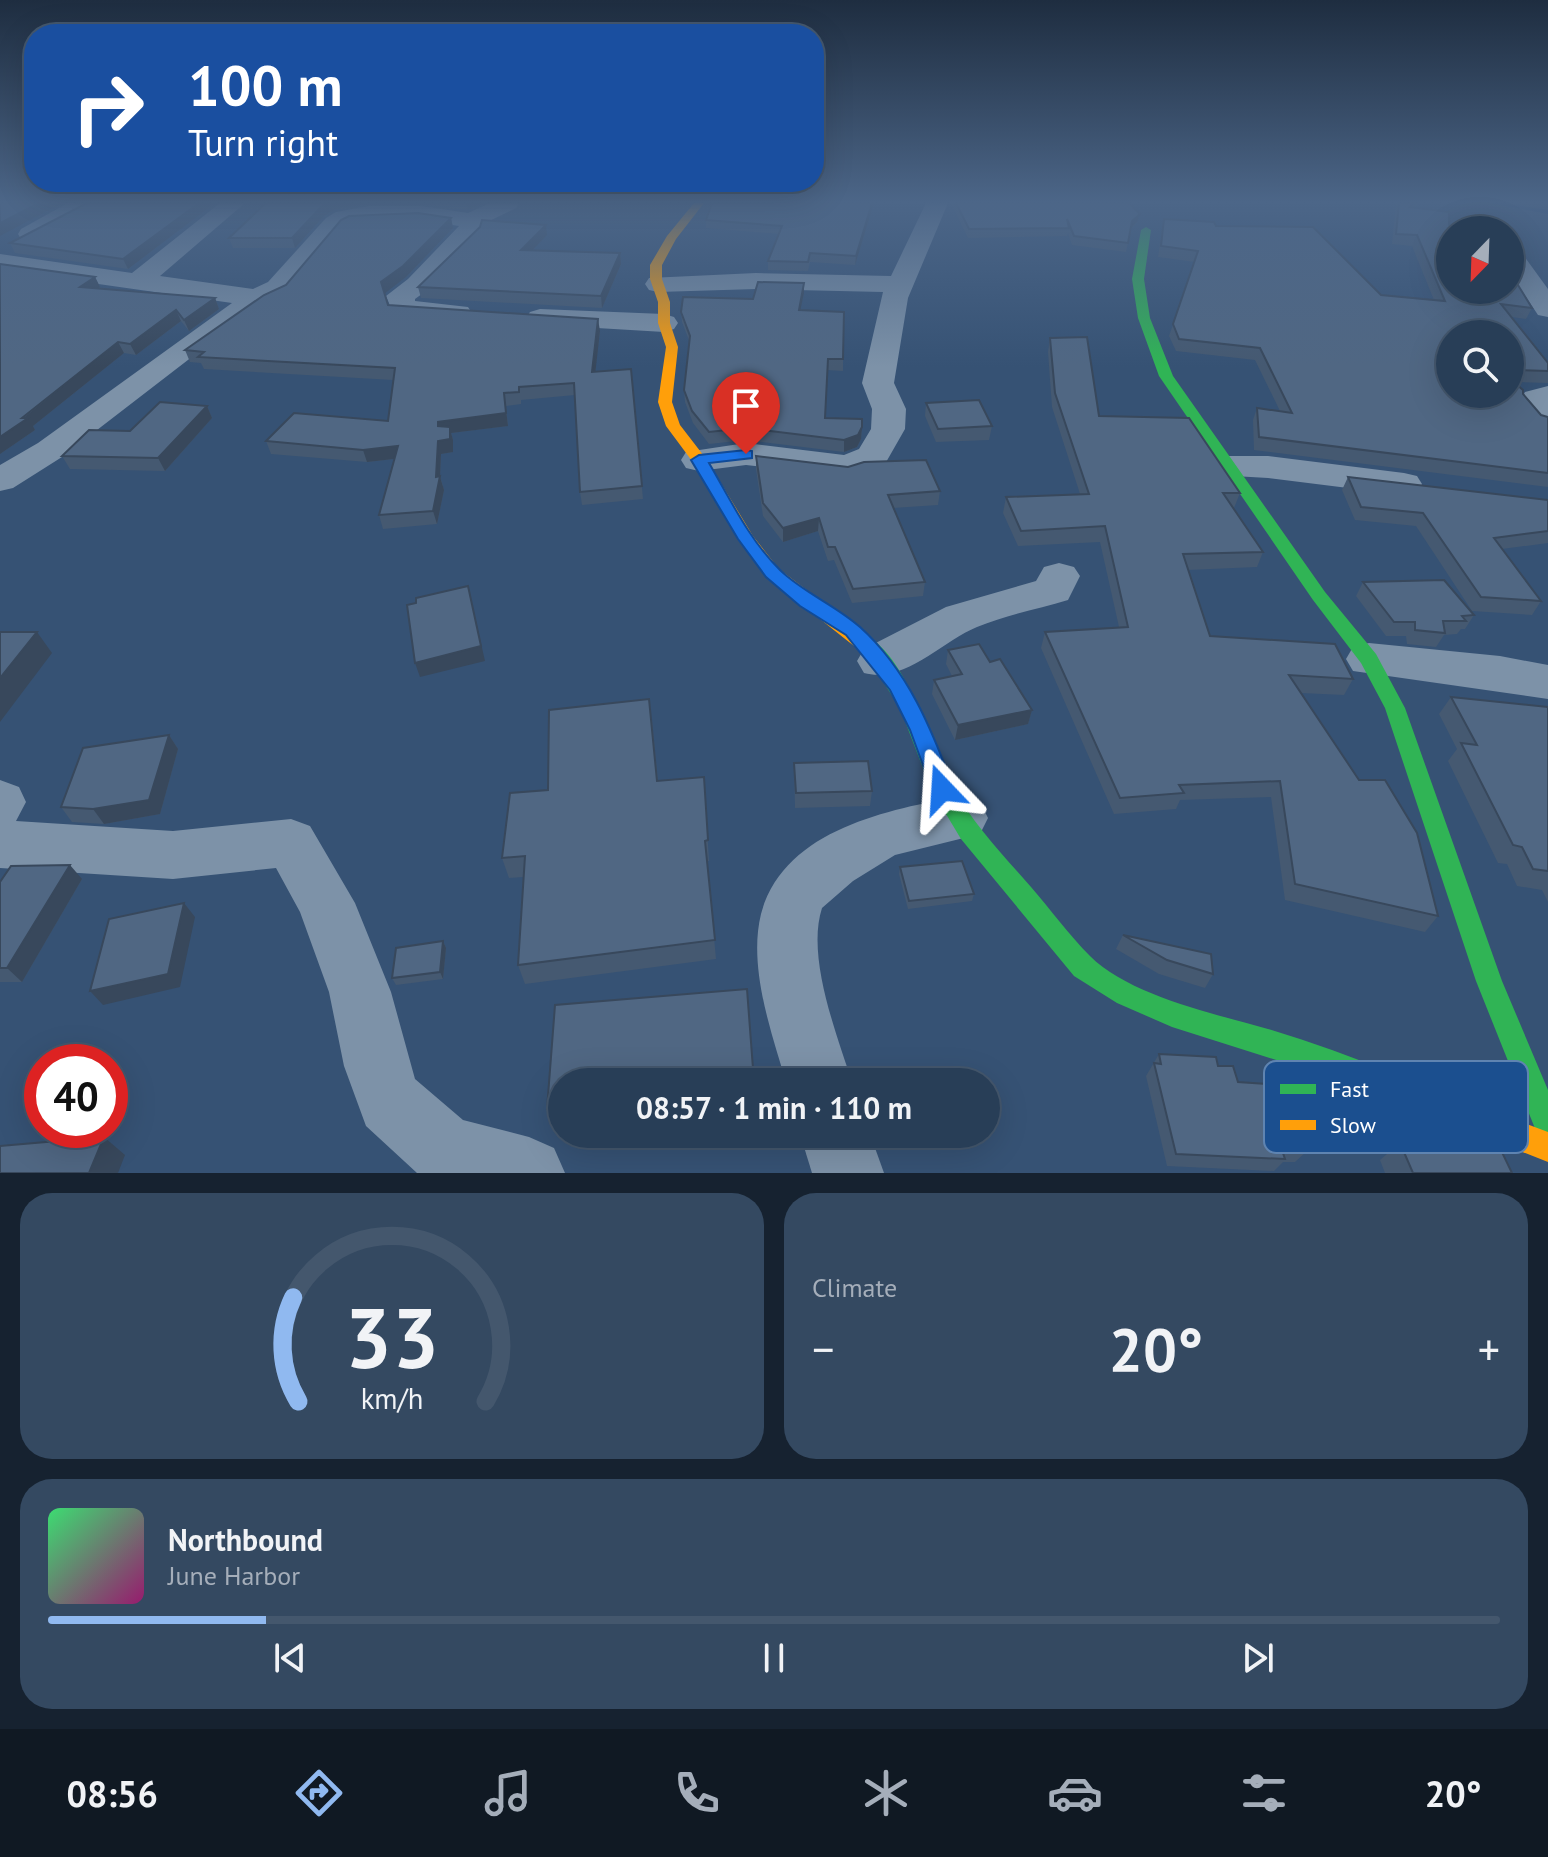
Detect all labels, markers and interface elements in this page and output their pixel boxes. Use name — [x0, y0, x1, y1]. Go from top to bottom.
text: 100 m — [188, 49, 343, 121]
icon: right — [56, 56, 160, 160]
text: Turn right — [188, 119, 338, 166]
north arrow — [1436, 216, 1524, 304]
map controls — [1436, 216, 1524, 408]
button: search — [1436, 320, 1524, 408]
pin — [712, 372, 780, 454]
icon: arrive — [724, 384, 768, 428]
position arrow — [900, 747, 984, 831]
speed limit sign: 40 — [24, 1044, 128, 1148]
legend — [1264, 1061, 1528, 1153]
text: Fast — [1330, 1075, 1370, 1103]
text: 08:57 · 1 min · 110 m — [636, 1088, 912, 1127]
text: Slow — [1330, 1111, 1376, 1139]
text: Climate — [812, 1271, 897, 1304]
text: 33 — [345, 1283, 439, 1391]
text: 20° — [1109, 1310, 1203, 1388]
text: − — [812, 1320, 834, 1377]
text: + — [1478, 1320, 1500, 1377]
text: km/h — [361, 1380, 423, 1417]
text: Northbound — [168, 1520, 323, 1559]
text: June Harbor — [168, 1559, 300, 1592]
icon: previous — [268, 1636, 312, 1680]
icon: pause — [752, 1636, 796, 1680]
icon: next — [1236, 1636, 1280, 1680]
icon: directions — [291, 1765, 347, 1821]
icon: music — [480, 1765, 536, 1821]
icon: phone — [669, 1765, 725, 1821]
icon: climate — [858, 1765, 914, 1821]
icon: car — [1047, 1765, 1103, 1821]
icon: filters — [1236, 1765, 1292, 1821]
text: 08:56 — [67, 1770, 158, 1817]
text: 20° — [1425, 1770, 1481, 1817]

